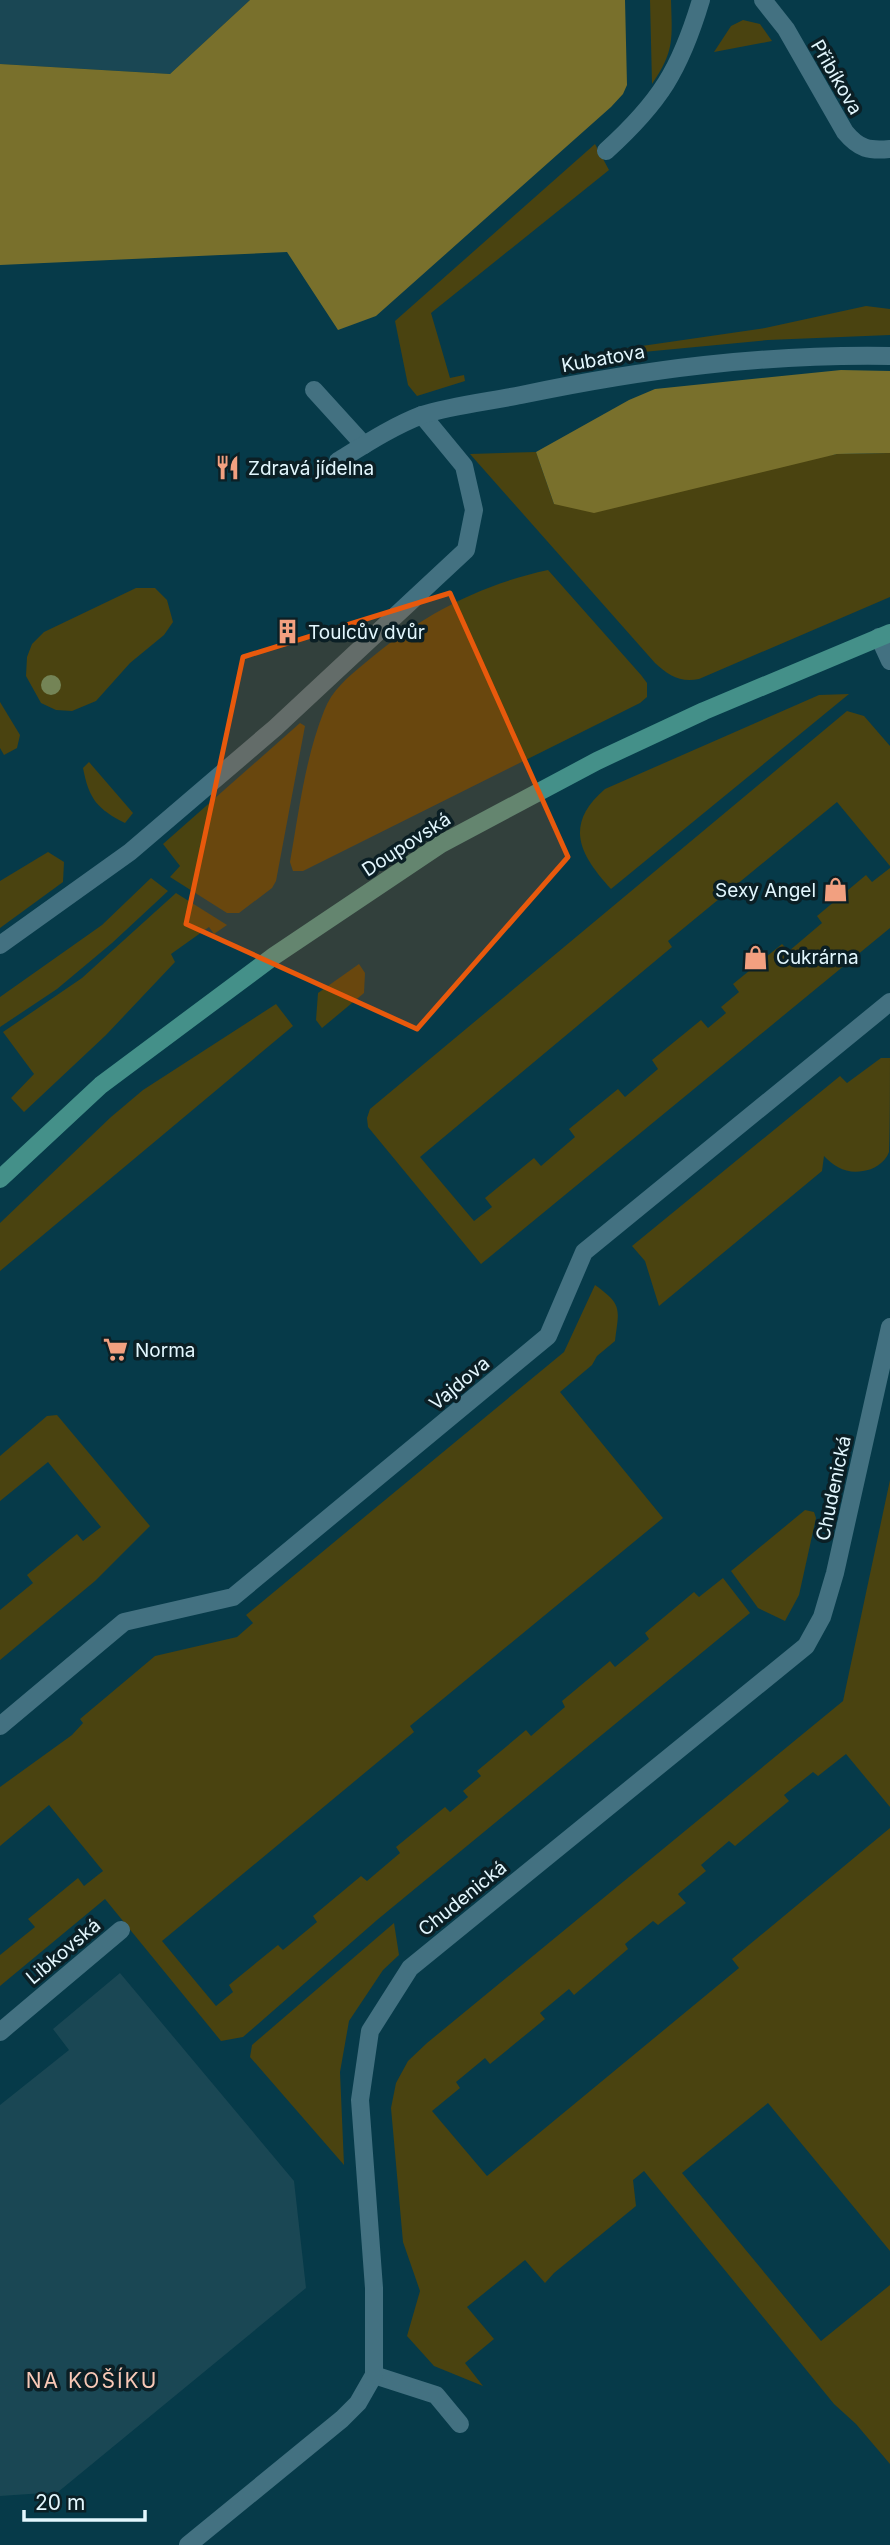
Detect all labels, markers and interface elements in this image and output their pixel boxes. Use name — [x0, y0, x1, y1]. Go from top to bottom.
street label: Přibíkova — [806, 36, 867, 119]
street label: Kubatova — [560, 340, 647, 377]
restaurant icon: Zdravá jídelna — [214, 454, 242, 482]
place label: Zdravá jídelna — [248, 457, 374, 480]
building icon: Toulcův dvůr — [274, 618, 302, 646]
place label: Toulcův dvůr — [308, 621, 425, 644]
street label: Doupovská — [358, 807, 455, 882]
shop icon: Sexy Angel — [822, 876, 850, 904]
place label: Sexy Angel — [715, 879, 816, 902]
shop icon: Cukrárna — [742, 943, 770, 971]
place label: Cukrárna — [776, 946, 859, 969]
supermarket icon: Norma — [101, 1336, 129, 1364]
place label: Norma — [135, 1339, 195, 1362]
street label: Vajdova — [425, 1352, 494, 1415]
street label: Chudenická — [811, 1433, 856, 1543]
street label: Chudenická — [414, 1856, 511, 1941]
street label: Libkovská — [22, 1914, 105, 1989]
district label: NA KOŠÍKU — [26, 2367, 158, 2393]
scale bar — [24, 2478, 145, 2522]
text: 20 m — [35, 2490, 85, 2515]

